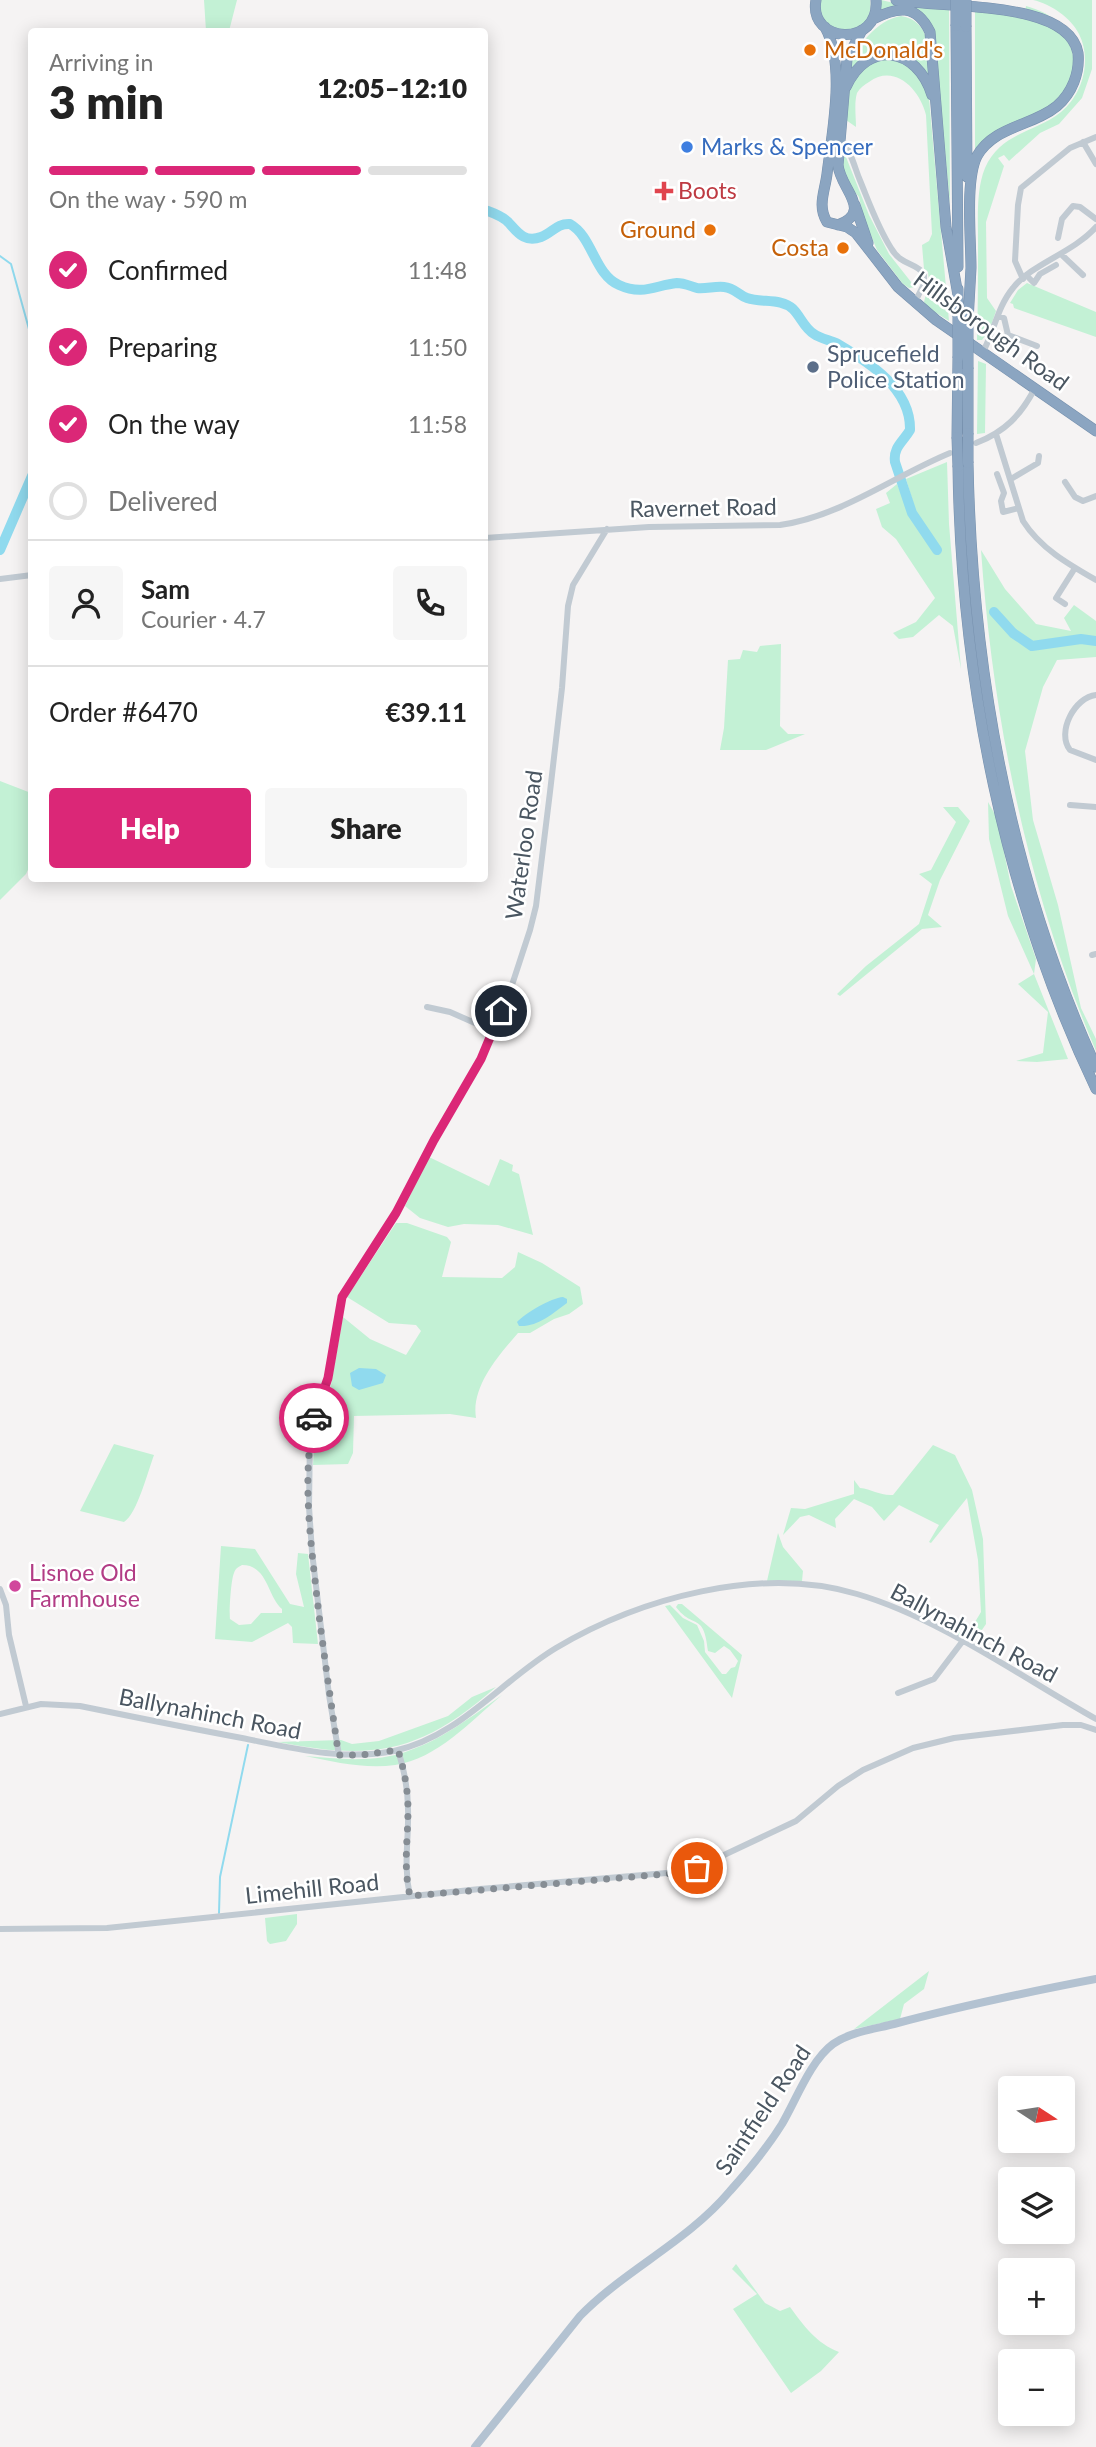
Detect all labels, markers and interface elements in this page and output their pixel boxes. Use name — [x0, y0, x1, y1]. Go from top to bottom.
place label: McDonald's — [824, 35, 943, 63]
marker: McDonald's — [802, 42, 818, 58]
text: Arriving in — [49, 48, 153, 76]
text: 12:05–12:10 — [317, 72, 467, 104]
text: 3 min — [49, 74, 164, 129]
place label: Marks & Spencer — [701, 132, 874, 160]
marker: Marks & Spencer — [679, 139, 695, 155]
place label: Boots — [678, 176, 737, 204]
marker: Boots — [656, 183, 672, 199]
text: On the way · 590 m — [49, 185, 248, 213]
place label: Ground — [620, 215, 696, 243]
marker: Ground — [702, 222, 718, 238]
place label: Costa — [771, 233, 829, 261]
marker: Costa — [835, 240, 851, 256]
icon: check — [49, 251, 87, 289]
text: Confirmed — [108, 254, 228, 286]
text: 11:48 — [408, 256, 467, 284]
street label: Hillsborough Road — [908, 264, 1075, 396]
icon: check — [49, 328, 87, 366]
text: Preparing — [108, 331, 217, 363]
text: 11:50 — [408, 333, 467, 361]
place label: Sprucefield Police Station — [827, 339, 965, 393]
marker: Sprucefield Police Station — [805, 359, 821, 375]
icon: check — [49, 405, 87, 443]
text: On the way — [108, 408, 240, 440]
text: 11:58 — [408, 410, 467, 438]
text: Delivered — [108, 485, 218, 517]
street label: Ravernet Road — [629, 492, 777, 522]
button: person — [49, 566, 123, 640]
button: phone — [393, 566, 467, 640]
text: Sam — [141, 573, 190, 605]
text: Courier · 4.7 — [141, 605, 266, 633]
text: Order #6470 — [49, 696, 198, 728]
text: €39.11 — [385, 696, 467, 728]
street label: Waterloo Road — [499, 768, 547, 922]
button: Help — [49, 788, 251, 868]
button: Share — [265, 788, 467, 868]
pin — [471, 981, 531, 1041]
icon: home — [482, 992, 520, 1030]
courier — [279, 1383, 349, 1453]
icon: car — [295, 1399, 333, 1437]
place label: Lisnoe Old Farmhouse — [29, 1558, 140, 1612]
street label: Ballynahinch Road — [886, 1576, 1063, 1688]
marker: Lisnoe Old Farmhouse — [7, 1578, 23, 1594]
street label: Ballynahinch Road — [117, 1682, 304, 1744]
pin — [667, 1838, 727, 1898]
icon: bag — [678, 1849, 716, 1887]
street label: Limehill Road — [244, 1867, 380, 1909]
street label: Saintfield Road — [708, 2039, 816, 2180]
north arrow — [998, 2076, 1074, 2152]
map controls — [998, 2076, 1075, 2426]
button: layers — [998, 2167, 1075, 2244]
button: + — [998, 2258, 1075, 2335]
button: − — [998, 2349, 1075, 2426]

